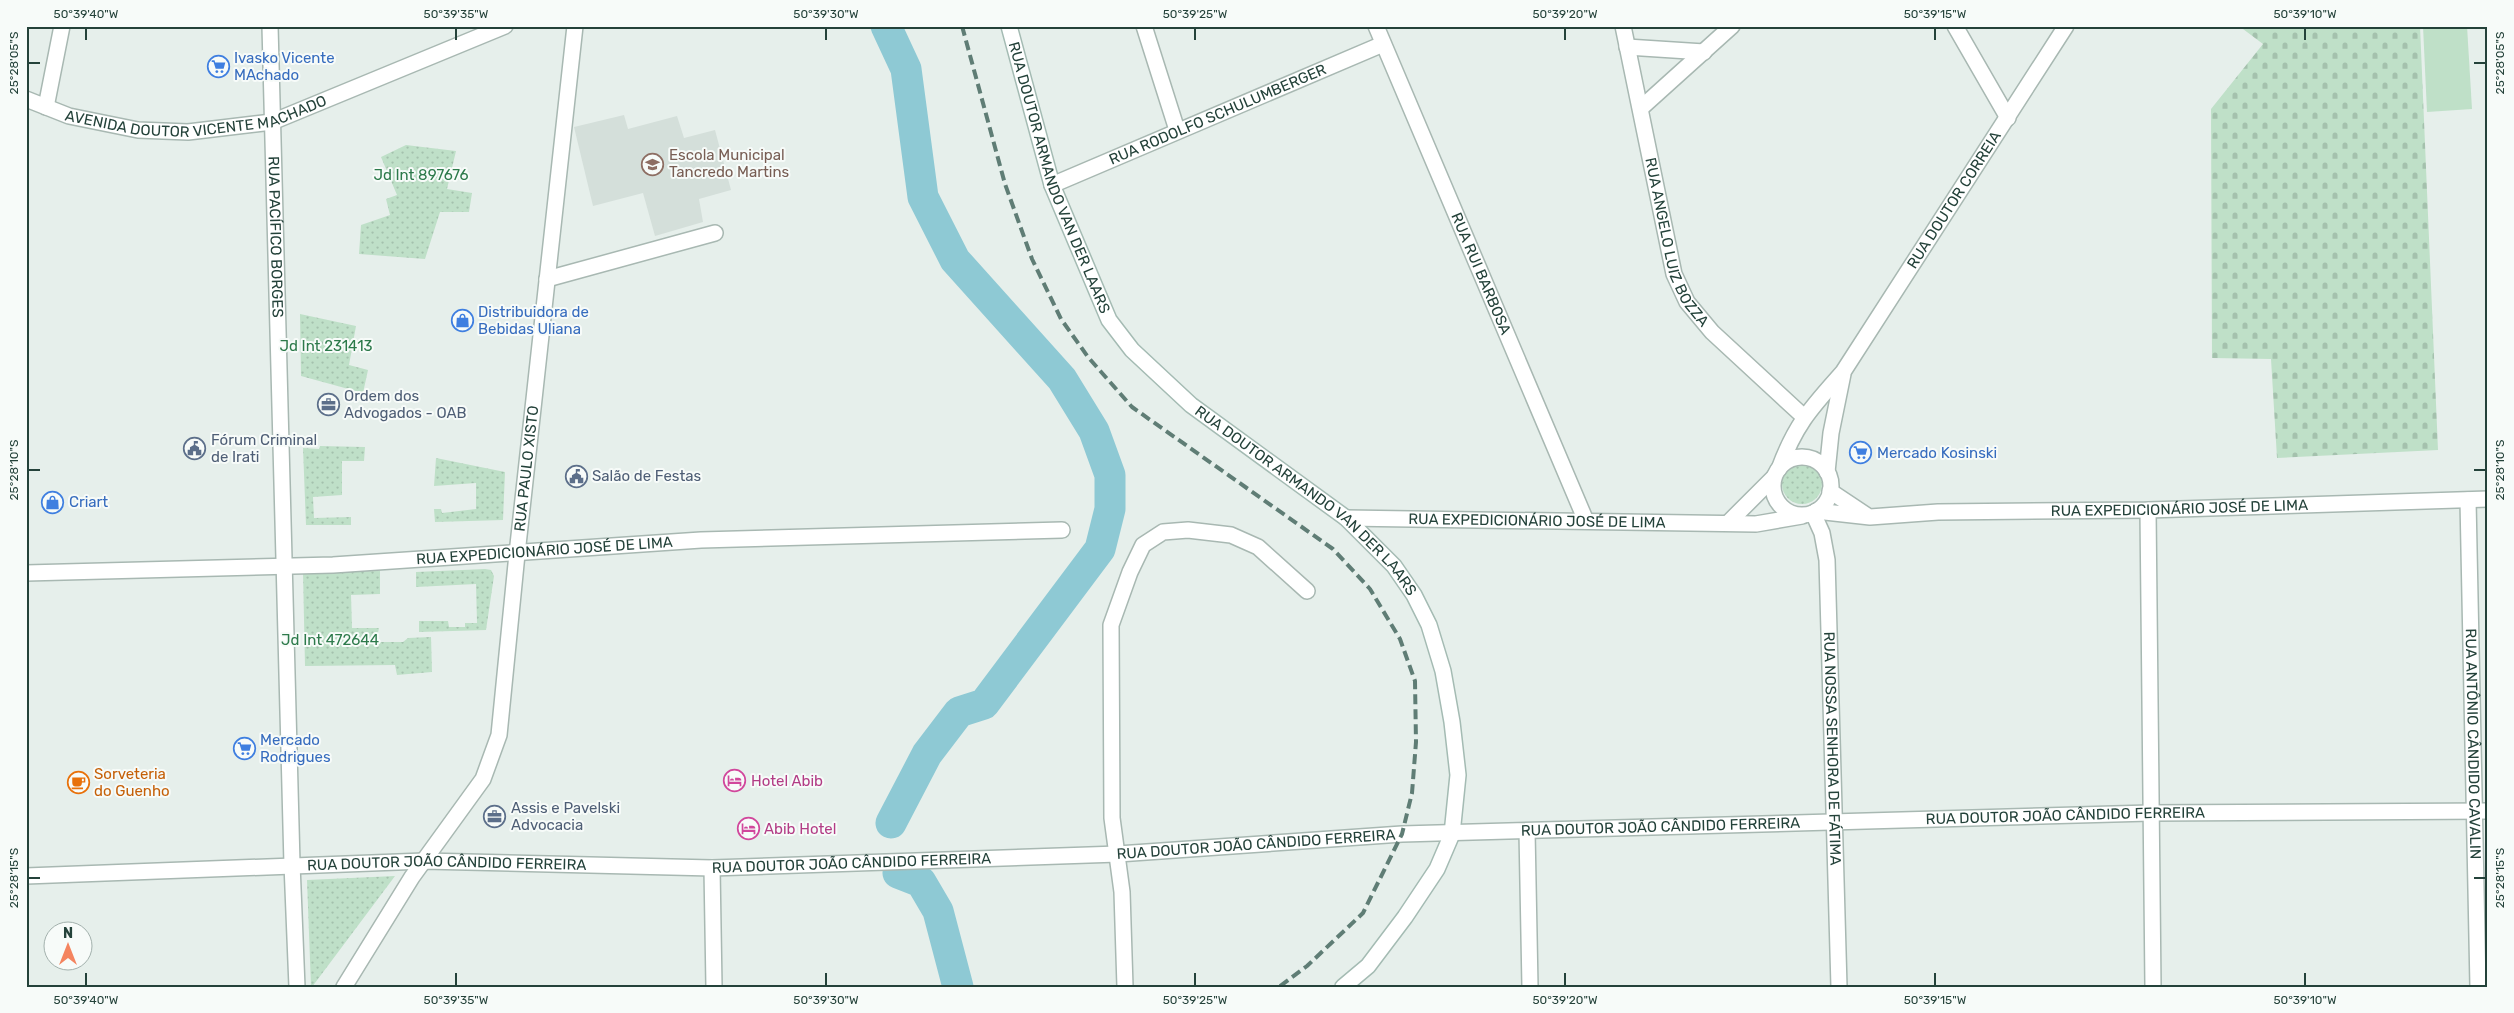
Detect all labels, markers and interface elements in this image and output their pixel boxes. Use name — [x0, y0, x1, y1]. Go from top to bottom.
text: 50°39'40"W — [54, 7, 119, 21]
text: 50°39'35"W — [424, 7, 489, 21]
text: 50°39'30"W — [793, 7, 859, 21]
text: 50°39'25"W — [1163, 7, 1228, 21]
text: 50°39'20"W — [1532, 7, 1598, 21]
text: 50°39'15"W — [1904, 7, 1967, 21]
text: 50°39'10"W — [2273, 7, 2337, 21]
text: 25°28'05"S — [7, 32, 21, 94]
text: 25°28'05"S — [2493, 32, 2507, 94]
street label: RUA DOUTOR ARMANDO VAN DER LAARS — [1005, 40, 1114, 316]
place label: Ivasko Vicente MAchado — [234, 49, 335, 84]
supermarket icon: Ivasko Vicente MAchado — [206, 55, 230, 79]
street label: RUA RODOLFO SCHULUMBERGER — [1106, 60, 1329, 169]
street label: AVENIDA DOUTOR VICENTE MACHADO — [64, 91, 329, 141]
street label: RUA DOUTOR CORREIA — [1903, 128, 2005, 272]
place label: Escola Municipal Tancredo Martins — [669, 146, 790, 181]
school or university icon: Escola Municipal Tancredo Martins — [641, 152, 665, 176]
street label: RUA PACÍFICO BORGES — [264, 156, 287, 318]
street label: RUA ANGELO LUIZ BOZZA — [1641, 156, 1713, 330]
park label: Jd Int 897676 — [373, 166, 469, 184]
street label: RUA RUI BARBOSA — [1447, 210, 1515, 337]
place label: Distribuidora de Bebidas Uliana — [478, 303, 589, 338]
shop icon: Distribuidora de Bebidas Uliana — [450, 309, 474, 333]
park label: Jd Int 231413 — [279, 337, 373, 355]
place label: Ordem dos Advogados - OAB — [344, 387, 467, 422]
office icon: Ordem dos Advogados - OAB — [316, 393, 340, 417]
street label: RUA DOUTOR ARMANDO VAN DER LAARS — [1191, 402, 1421, 599]
street label: RUA PAULO XISTO — [511, 405, 542, 532]
place label: Fórum Criminal de Irati — [211, 431, 317, 466]
public building icon: Fórum Criminal de Irati — [183, 437, 207, 461]
text: 25°28'10"S — [7, 440, 21, 500]
text: 25°28'10"S — [2493, 440, 2507, 500]
supermarket icon: Mercado Kosinski — [1849, 441, 1873, 465]
place label: Mercado Kosinski — [1877, 444, 1997, 462]
public building icon: Salão de Festas — [564, 464, 588, 488]
place label: Salão de Festas — [592, 467, 702, 485]
shop icon: Criart — [41, 490, 65, 514]
place label: Criart — [69, 493, 108, 511]
street label: RUA EXPEDICIONÁRIO JOSÉ DE LIMA — [2051, 496, 2308, 520]
street label: RUA EXPEDICIONÁRIO JOSÉ DE LIMA — [1408, 510, 1666, 532]
street label: RUA EXPEDICIONÁRIO JOSÉ DE LIMA — [415, 533, 673, 568]
street label: RUA ANTÔNIO CÂNDIDO CAVALIN — [2462, 628, 2484, 860]
park label: Jd Int 472644 — [281, 631, 379, 649]
street label: RUA NOSSA SENHORA DE FÁTIMA — [1820, 631, 1845, 866]
place label: Mercado Rodrigues — [260, 731, 331, 766]
supermarket icon: Mercado Rodrigues — [232, 737, 256, 761]
place label: Sorveteria do Guenho — [94, 765, 170, 800]
hotel icon: Hotel Abib — [723, 769, 747, 793]
cafe icon: Sorveteria do Guenho — [66, 771, 90, 795]
place label: Hotel Abib — [751, 772, 823, 790]
place label: Assis e Pavelski Advocacia — [511, 799, 620, 834]
street label: RUA DOUTOR JOÃO CÂNDIDO FERREIRA — [1925, 804, 2205, 828]
office icon: Assis e Pavelski Advocacia — [483, 805, 507, 829]
street label: RUA DOUTOR JOÃO CÂNDIDO FERREIRA — [1521, 814, 1801, 840]
hotel icon: Abib Hotel — [736, 817, 760, 841]
place label: Abib Hotel — [764, 820, 836, 838]
street label: RUA DOUTOR JOÃO CÂNDIDO FERREIRA — [1116, 825, 1396, 863]
text: 25°28'15"S — [7, 848, 21, 908]
text: 25°28'15"S — [2493, 848, 2507, 908]
street label: RUA DOUTOR JOÃO CÂNDIDO FERREIRA — [712, 849, 992, 877]
street label: RUA DOUTOR JOÃO CÂNDIDO FERREIRA — [307, 852, 587, 874]
north arrow — [42, 920, 92, 970]
text: N — [63, 925, 73, 942]
text: 50°39'40"W — [54, 993, 119, 1007]
text: 50°39'35"W — [424, 993, 489, 1007]
text: 50°39'30"W — [793, 993, 859, 1007]
text: 50°39'25"W — [1163, 993, 1228, 1007]
text: 50°39'20"W — [1532, 993, 1598, 1007]
text: 50°39'15"W — [1904, 993, 1967, 1007]
text: 50°39'10"W — [2273, 993, 2337, 1007]

